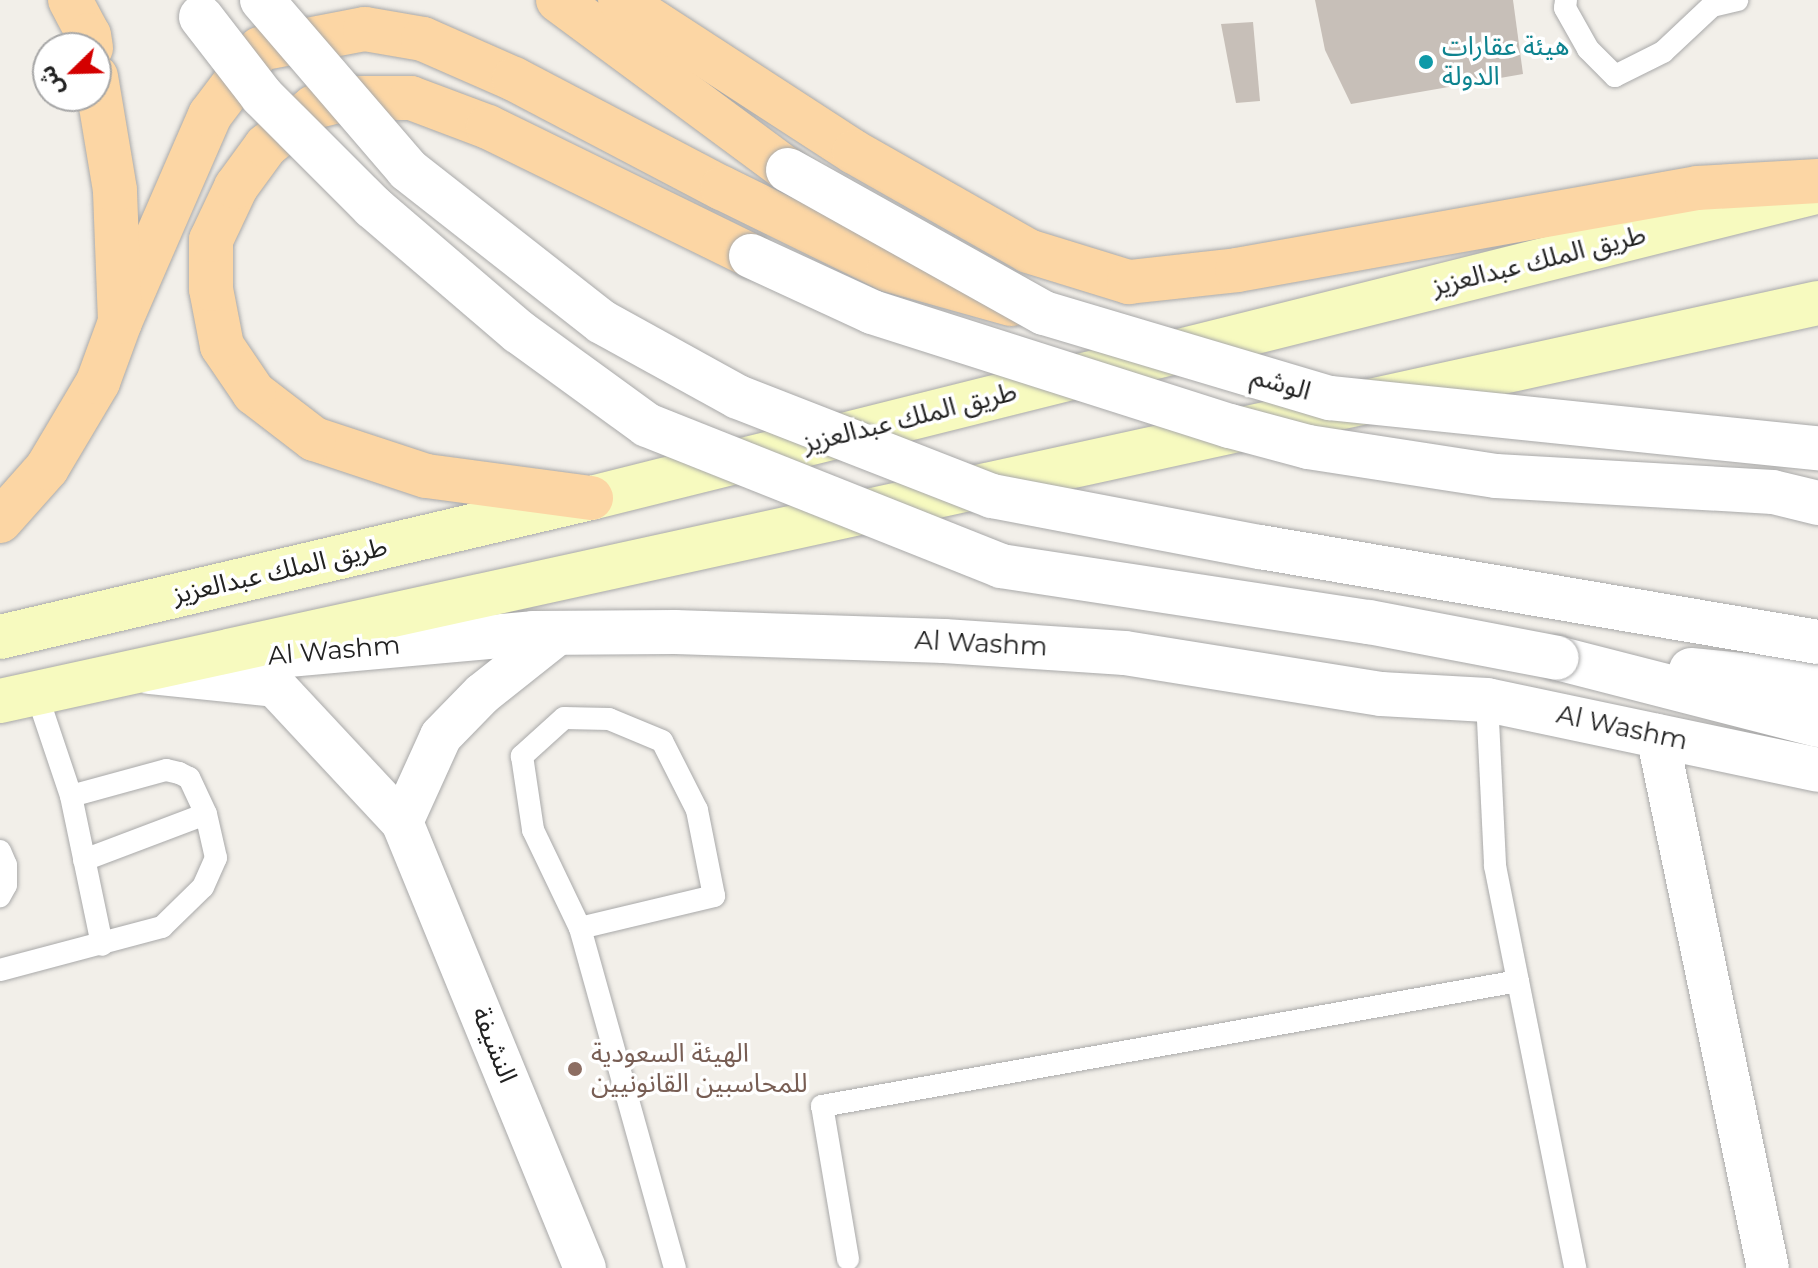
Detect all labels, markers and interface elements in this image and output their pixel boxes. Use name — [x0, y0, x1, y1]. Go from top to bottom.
place label: هيئة عقارات الدولة — [1442, 31, 1569, 92]
north arrow — [32, 32, 112, 112]
marker: هيئة عقارات الدولة — [1417, 53, 1435, 71]
text: ش — [33, 62, 70, 100]
street label: طريق الملك عبدالعزيز — [1429, 219, 1649, 303]
street label: الوشم — [1248, 360, 1314, 408]
street label: طريق الملك عبدالعزيز — [800, 376, 1020, 460]
street label: طريق الملك عبدالعزيز — [170, 531, 390, 611]
street label: Al Washm — [914, 625, 1048, 663]
street label: Al Washm — [266, 630, 402, 672]
street label: Al Washm — [1554, 699, 1690, 757]
street label: النشيفة — [465, 1002, 523, 1088]
place label: الهيئة السعودية للمحاسبين القانونيين — [591, 1038, 808, 1100]
marker: الهيئة السعودية للمحاسبين القانونيين — [566, 1060, 584, 1078]

